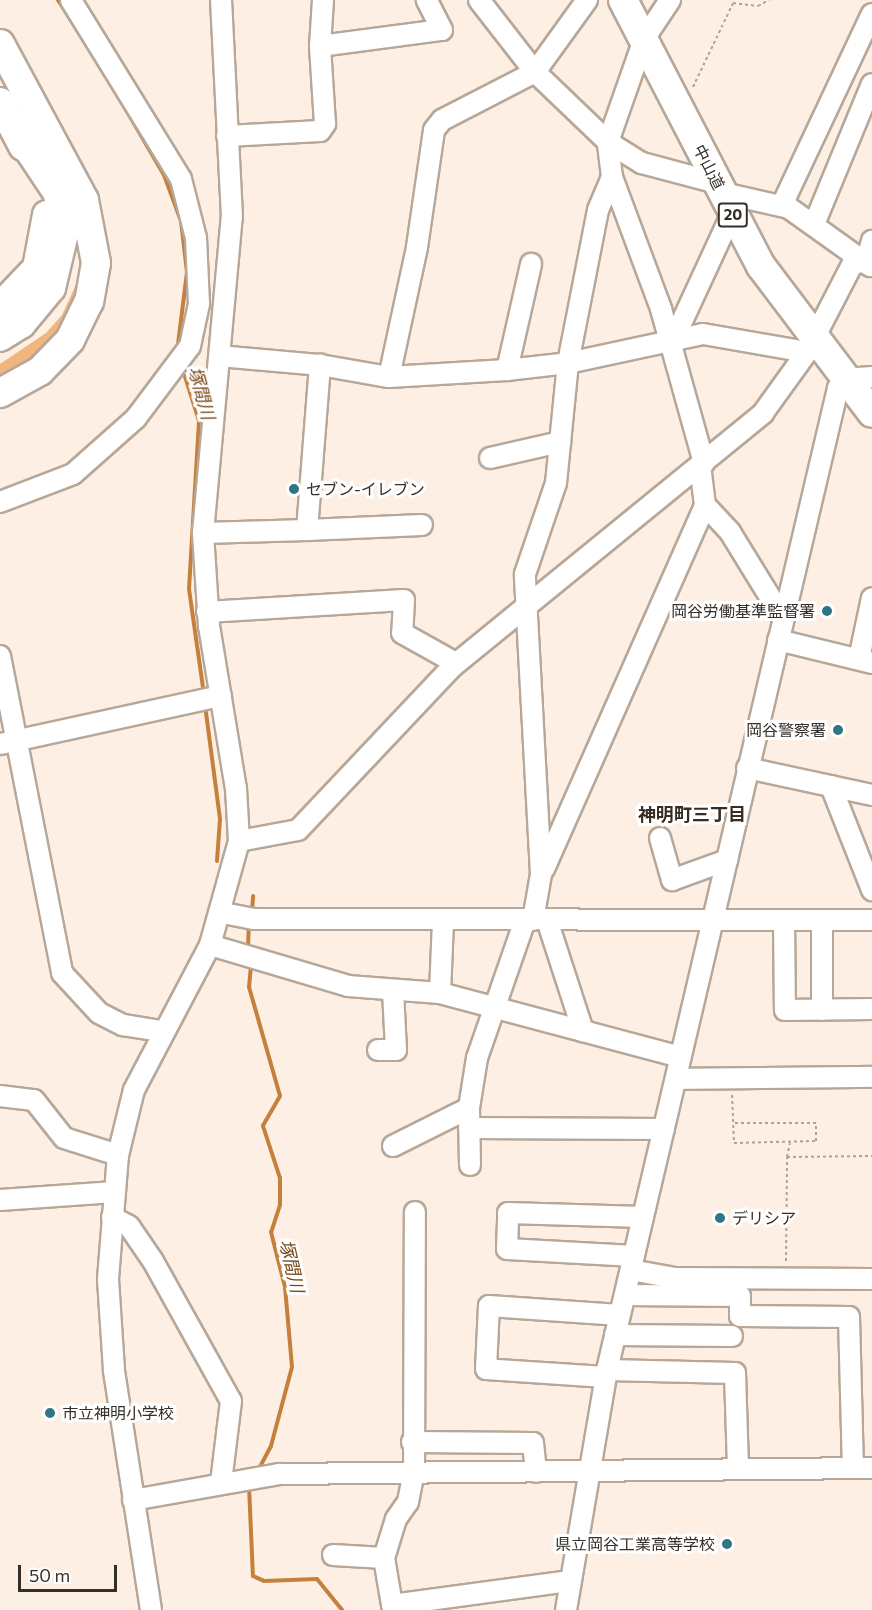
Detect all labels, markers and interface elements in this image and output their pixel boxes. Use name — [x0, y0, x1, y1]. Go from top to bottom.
street label: 中山道 — [690, 141, 728, 193]
road number: 20 — [716, 203, 750, 227]
water label: 塚間川 — [185, 364, 219, 422]
place label: セブン-イレブン — [306, 479, 425, 499]
marker: セブン-イレブン — [287, 482, 301, 496]
place label: 岡谷労働基準監督署 — [671, 601, 815, 621]
marker: 岡谷労働基準監督署 — [820, 604, 834, 618]
place label: 岡谷警察署 — [746, 720, 826, 740]
marker: 岡谷警察署 — [831, 723, 845, 737]
district label: 神明町三丁目 — [638, 803, 746, 825]
place label: デリシア — [732, 1208, 796, 1228]
marker: デリシア — [713, 1211, 727, 1225]
water label: 塚間川 — [275, 1237, 309, 1295]
place label: 市立神明小学校 — [62, 1403, 174, 1423]
marker: 市立神明小学校 — [43, 1406, 57, 1420]
place label: 県立岡谷工業高等学校 — [555, 1534, 715, 1554]
marker: 県立岡谷工業高等学校 — [720, 1537, 734, 1551]
scale bar — [21, 1553, 120, 1591]
text: 50 m — [29, 1564, 70, 1586]

